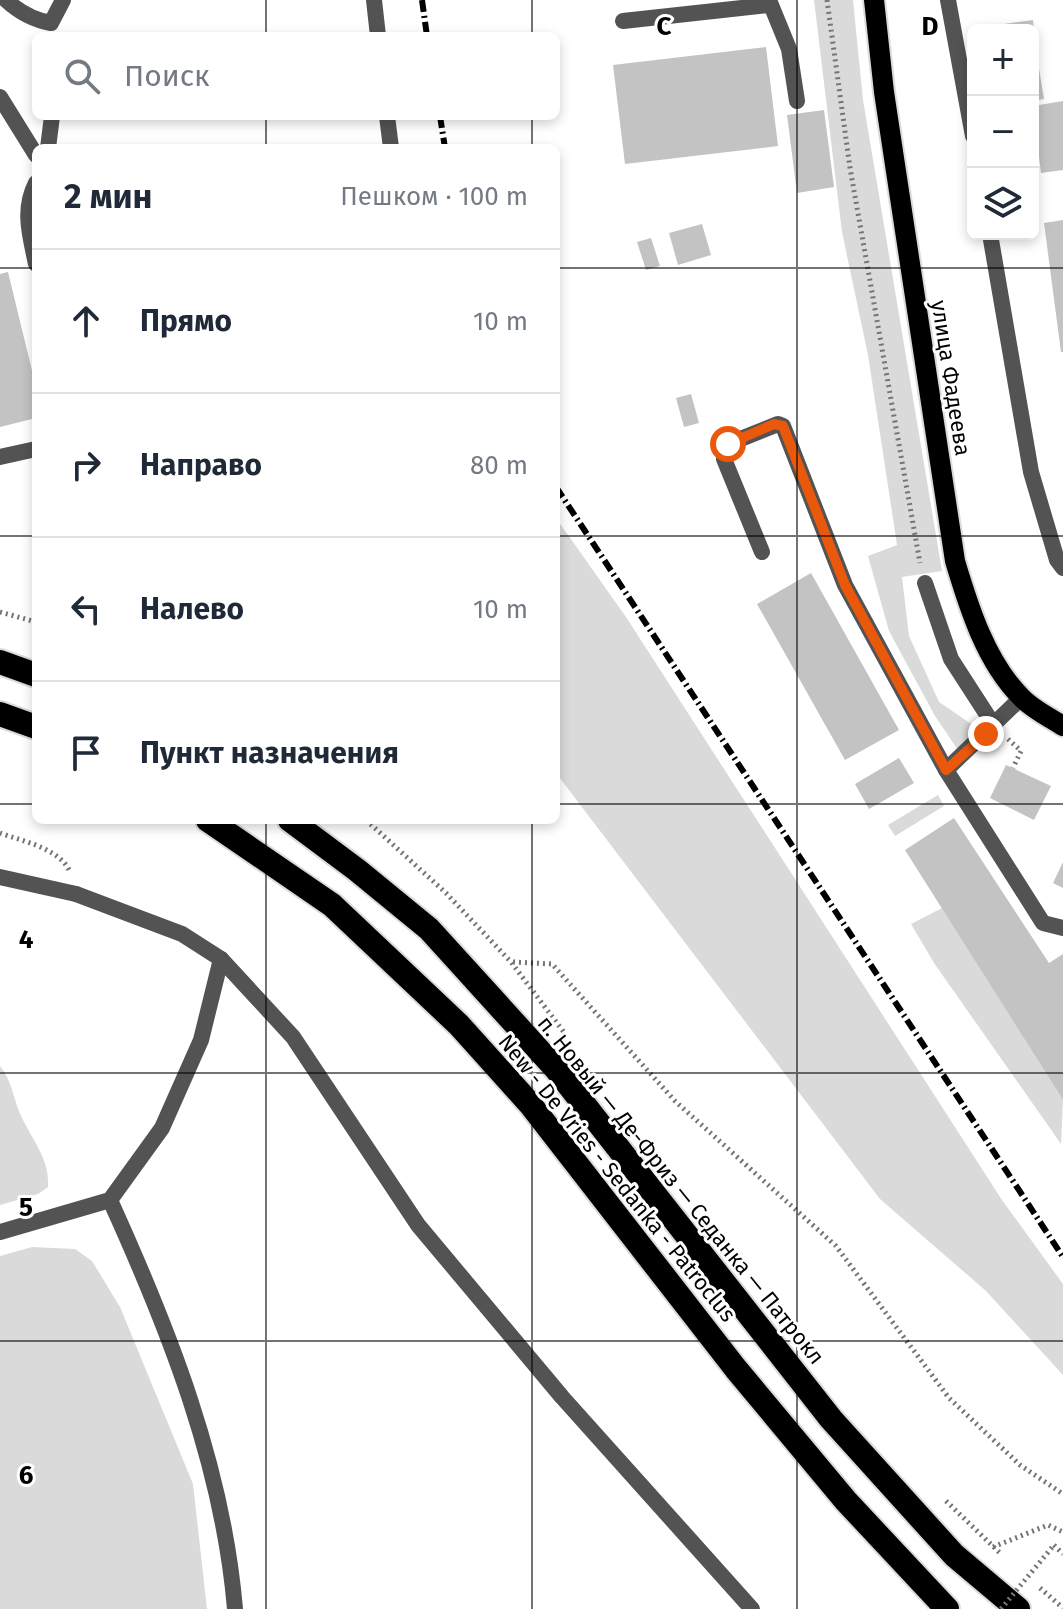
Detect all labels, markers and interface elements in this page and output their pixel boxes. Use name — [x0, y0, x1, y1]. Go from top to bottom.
text: C — [657, 11, 672, 42]
text: D — [922, 11, 939, 42]
map controls — [967, 24, 1039, 240]
button: + — [967, 24, 1039, 96]
search box — [32, 32, 560, 120]
icon: search — [60, 54, 104, 98]
text: Поиск — [124, 58, 210, 94]
button: − — [967, 96, 1039, 168]
button: layers — [967, 168, 1039, 240]
text: 2 мин — [64, 176, 153, 217]
text: Пешком · 100 m — [340, 181, 528, 212]
street label: улица Фадеева — [925, 298, 977, 458]
icon: ahead — [64, 299, 108, 343]
text: Прямо — [140, 303, 232, 339]
text: 10 m — [473, 306, 528, 337]
route start — [710, 426, 746, 462]
icon: right — [64, 443, 108, 487]
text: Направо — [140, 447, 262, 483]
text: 80 m — [470, 450, 528, 481]
icon: left — [64, 587, 108, 631]
text: Налево — [140, 591, 244, 627]
text: 10 m — [473, 594, 528, 625]
route end — [968, 716, 1004, 752]
icon: arrive — [64, 731, 108, 775]
text: Пункт назначения — [140, 735, 399, 771]
text: 4 — [19, 924, 34, 955]
street label: п. Новый — Де-Фриз — Седанка — Патрокл — [532, 1010, 830, 1370]
street label: New - De Vries - Sedanka - Patroclus — [492, 1029, 742, 1327]
text: 5 — [19, 1192, 33, 1223]
text: 6 — [19, 1460, 34, 1491]

